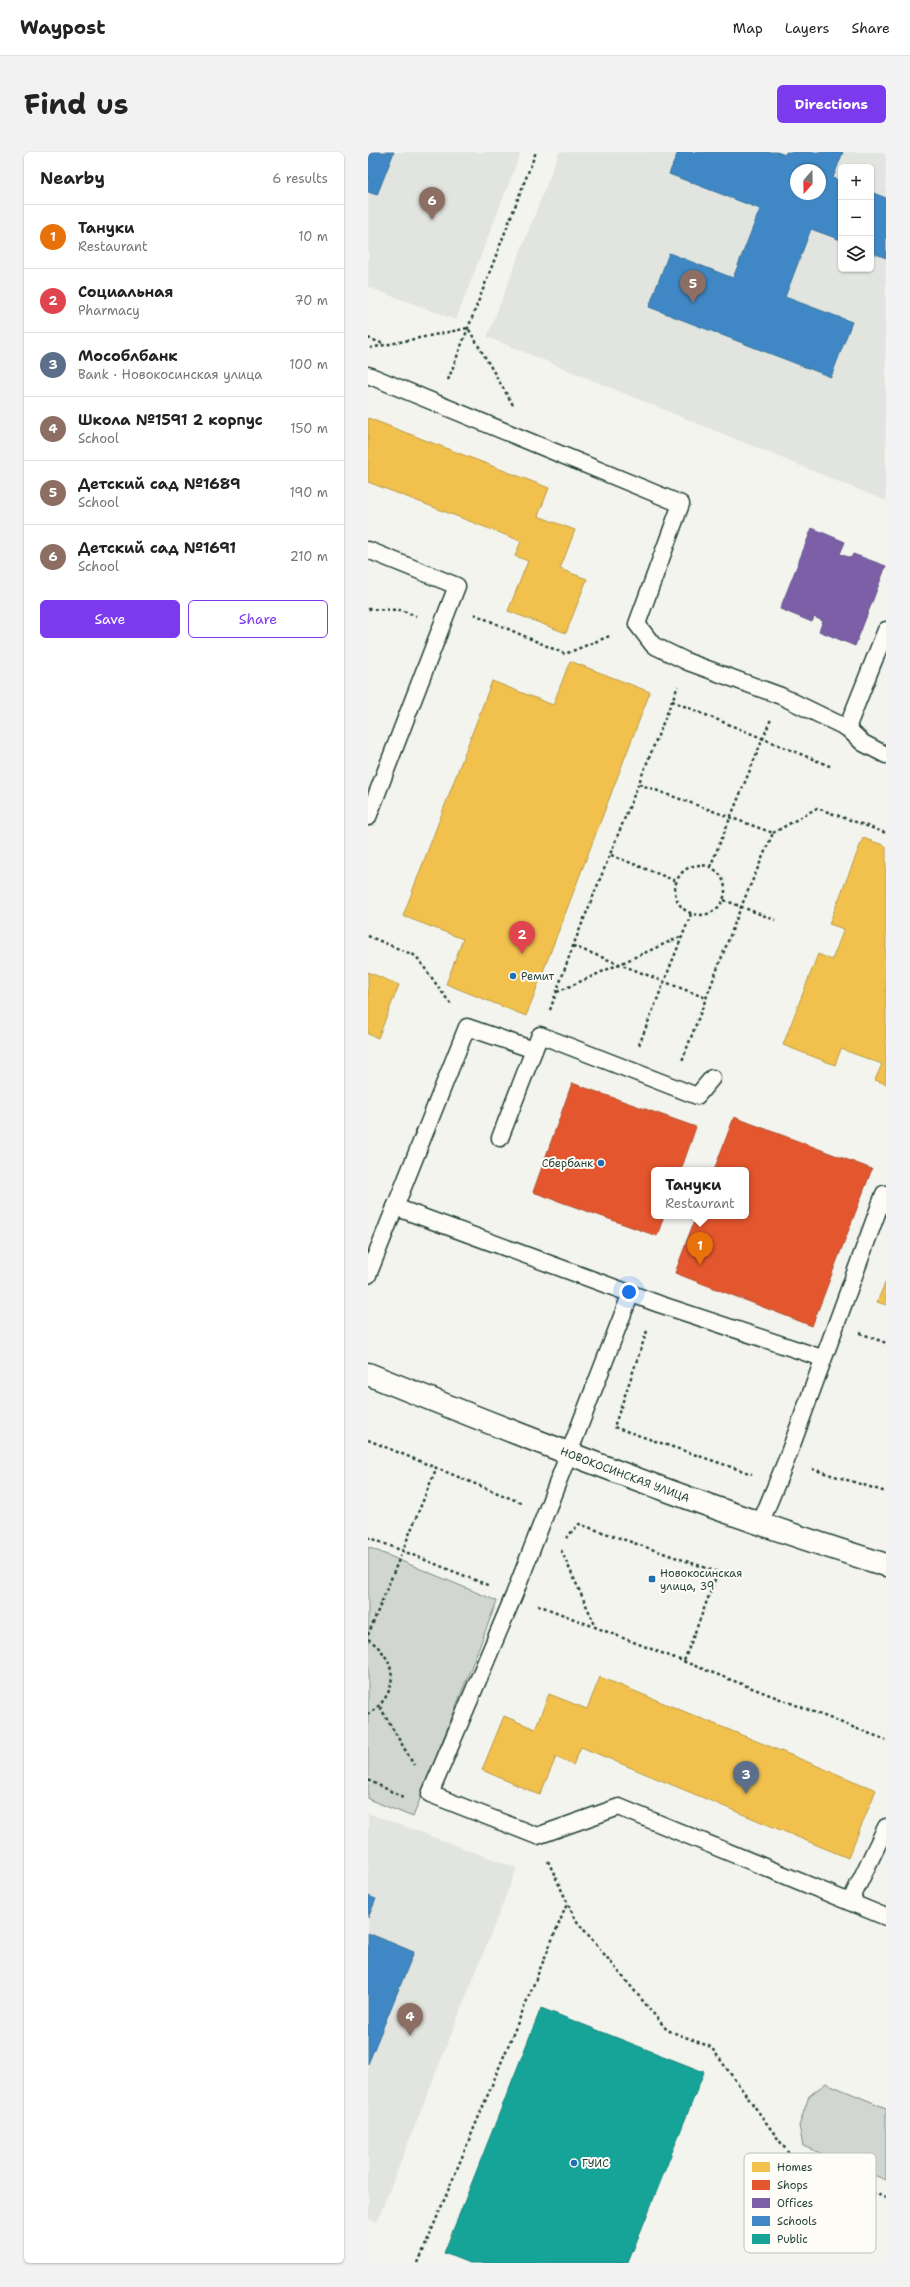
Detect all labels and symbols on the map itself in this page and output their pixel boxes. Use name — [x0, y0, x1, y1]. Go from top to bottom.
north arrow — [790, 164, 826, 200]
pin: 6 — [419, 187, 445, 220]
pin: 5 — [680, 270, 706, 303]
pin: 2 — [509, 921, 535, 954]
place label: Ремит — [521, 969, 554, 984]
marker: Ремит — [508, 971, 518, 981]
place label: Сбербанк — [542, 1156, 593, 1171]
marker: Сбербанк — [596, 1158, 606, 1168]
pin: 1 — [687, 1232, 713, 1265]
your location — [619, 1282, 639, 1302]
street label: НОВОКОСИНСКАЯ УЛИЦА — [558, 1444, 692, 1506]
place label: Новокосинская улица, 39 — [660, 1566, 742, 1594]
marker: Новокосинская улица, 39 — [647, 1574, 657, 1584]
pin: 3 — [733, 1761, 759, 1794]
pin: 4 — [397, 2003, 423, 2036]
legend — [744, 2153, 876, 2253]
place label: ГУИС — [582, 2156, 609, 2171]
marker: ГУИС — [569, 2158, 579, 2168]
text: Homes — [777, 2160, 813, 2175]
text: Shops — [777, 2178, 808, 2193]
text: Offices — [777, 2196, 813, 2211]
text: Schools — [777, 2214, 817, 2229]
text: Public — [777, 2232, 808, 2247]

